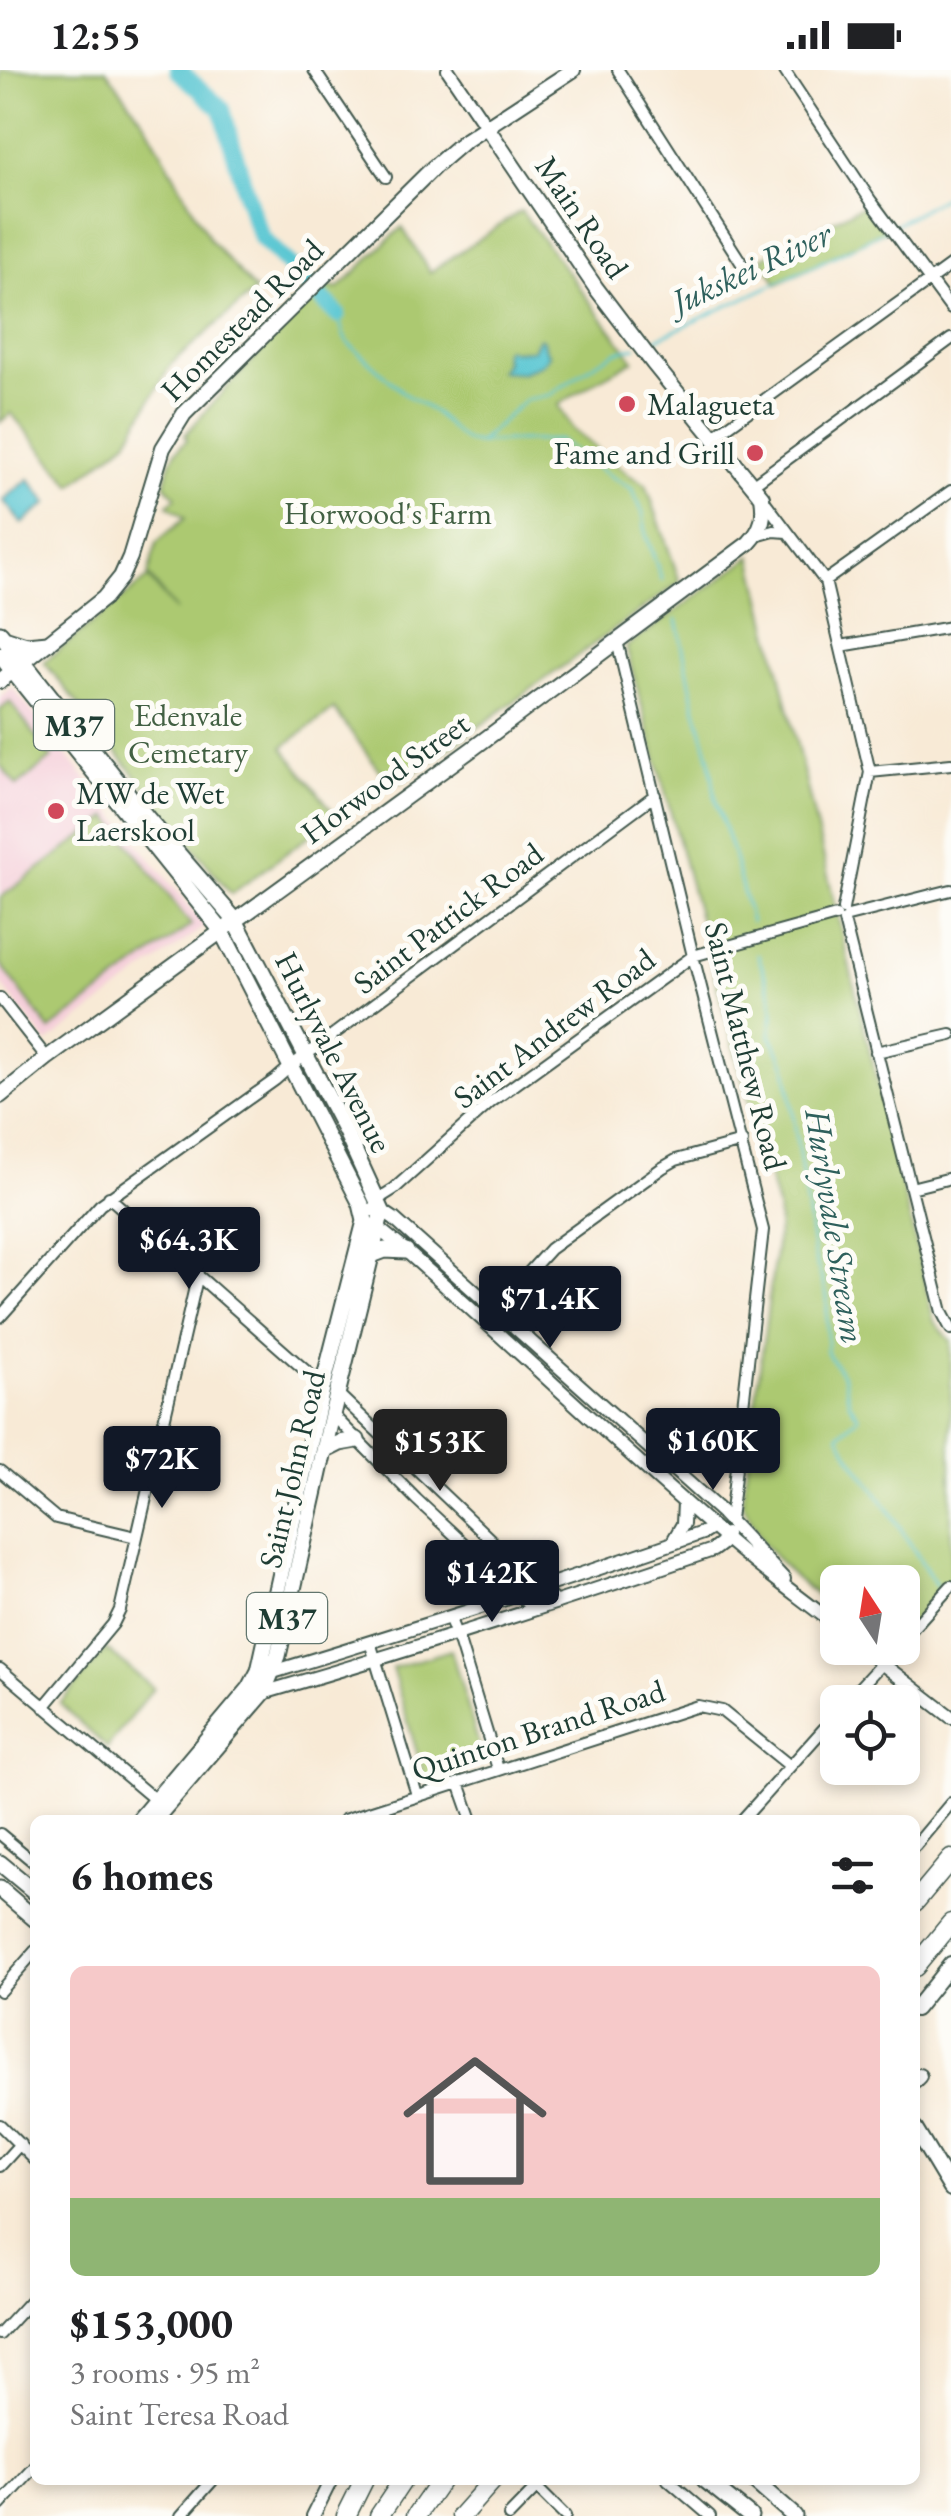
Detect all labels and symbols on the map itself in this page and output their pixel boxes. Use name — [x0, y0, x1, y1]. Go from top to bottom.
street label: Main Road — [526, 148, 639, 287]
water label: Jukskei River — [658, 210, 840, 327]
street label: Homestead Road — [151, 229, 333, 411]
place label: Malagueta — [647, 383, 775, 425]
marker: Malagueta — [616, 393, 638, 415]
place label: Fame and Grill — [554, 432, 735, 474]
marker: Fame and Grill — [744, 442, 766, 464]
park label: Horwood's Farm — [284, 492, 492, 534]
park label: Edenvale Cemetary — [128, 694, 249, 773]
road number: M37 — [34, 700, 114, 750]
street label: Horwood Street — [293, 703, 477, 853]
place label: MW de Wet Laerskool — [76, 772, 224, 851]
marker: MW de Wet Laerskool — [45, 800, 67, 822]
street label: Saint Patrick Road — [344, 832, 552, 1003]
street label: Saint Matthew Road — [695, 918, 797, 1175]
street label: Saint Andrew Road — [445, 938, 664, 1118]
street label: Hurlyvale Avenue — [265, 945, 403, 1159]
water label: Hurlyvale Stream — [794, 1105, 877, 1347]
pin: $64.3K — [108, 1207, 270, 1292]
pin: $71.4K — [469, 1266, 631, 1351]
street label: Saint John Road — [249, 1365, 335, 1572]
pin: $160K — [643, 1408, 783, 1493]
pin: $153K — [370, 1409, 510, 1494]
pin: $72K — [103, 1426, 221, 1511]
pin: $142K — [422, 1540, 562, 1625]
north arrow — [820, 1565, 920, 1665]
road number: M37 — [247, 1593, 327, 1643]
street label: Quinton Brand Road — [406, 1669, 671, 1791]

